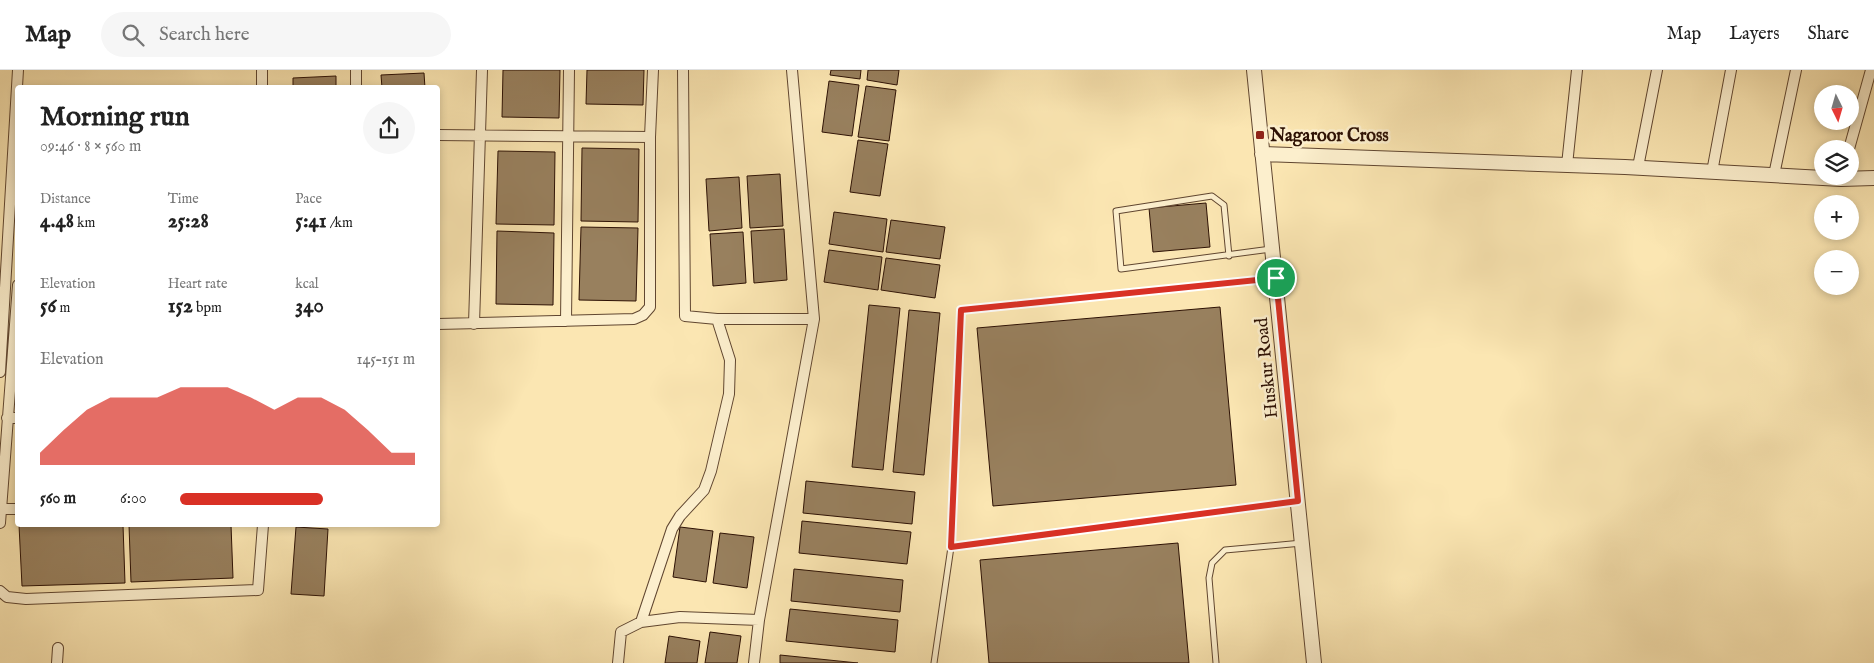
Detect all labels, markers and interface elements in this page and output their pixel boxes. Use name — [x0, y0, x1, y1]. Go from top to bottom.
search box — [101, 12, 451, 57]
text: Map — [25, 19, 71, 50]
icon: search — [119, 21, 147, 49]
text: Search here — [159, 23, 250, 47]
text: Map — [1667, 23, 1701, 46]
text: Layers — [1729, 23, 1780, 46]
text: Share — [1808, 23, 1849, 46]
north arrow — [1814, 85, 1859, 130]
map controls — [1814, 85, 1859, 295]
text: Morning run — [40, 100, 190, 135]
button: share — [363, 102, 415, 154]
place label: Nagaroor Cross — [1269, 125, 1389, 148]
marker: Nagaroor Cross — [1254, 129, 1266, 141]
text: 09:46 · 8 × 560 m — [40, 137, 141, 157]
button: layers — [1814, 140, 1859, 185]
text: Distance — [40, 190, 91, 208]
text: Time — [168, 190, 199, 208]
text: Pace — [295, 190, 322, 208]
button: + — [1814, 195, 1859, 240]
text: 4.48 — [40, 208, 74, 235]
text: 25:28 — [168, 208, 209, 235]
text: 5:41 — [295, 208, 327, 235]
text: km — [74, 214, 95, 232]
text: /km — [327, 214, 353, 232]
button: − — [1814, 250, 1859, 295]
pin — [1255, 257, 1297, 299]
icon: arrive — [1262, 264, 1290, 292]
text: Elevation — [40, 275, 96, 293]
text: Heart rate — [168, 275, 227, 293]
text: kcal — [295, 275, 319, 293]
text: 56 — [40, 293, 56, 320]
text: 152 — [168, 293, 193, 320]
text: 340 — [295, 293, 324, 320]
text: m — [56, 299, 70, 317]
text: bpm — [193, 299, 222, 317]
street label: Huskur Road — [1251, 316, 1284, 419]
text: Elevation — [40, 350, 103, 370]
text: 145–151 m — [357, 350, 415, 370]
text: 560 m — [40, 489, 76, 509]
text: 6:00 — [120, 489, 147, 509]

